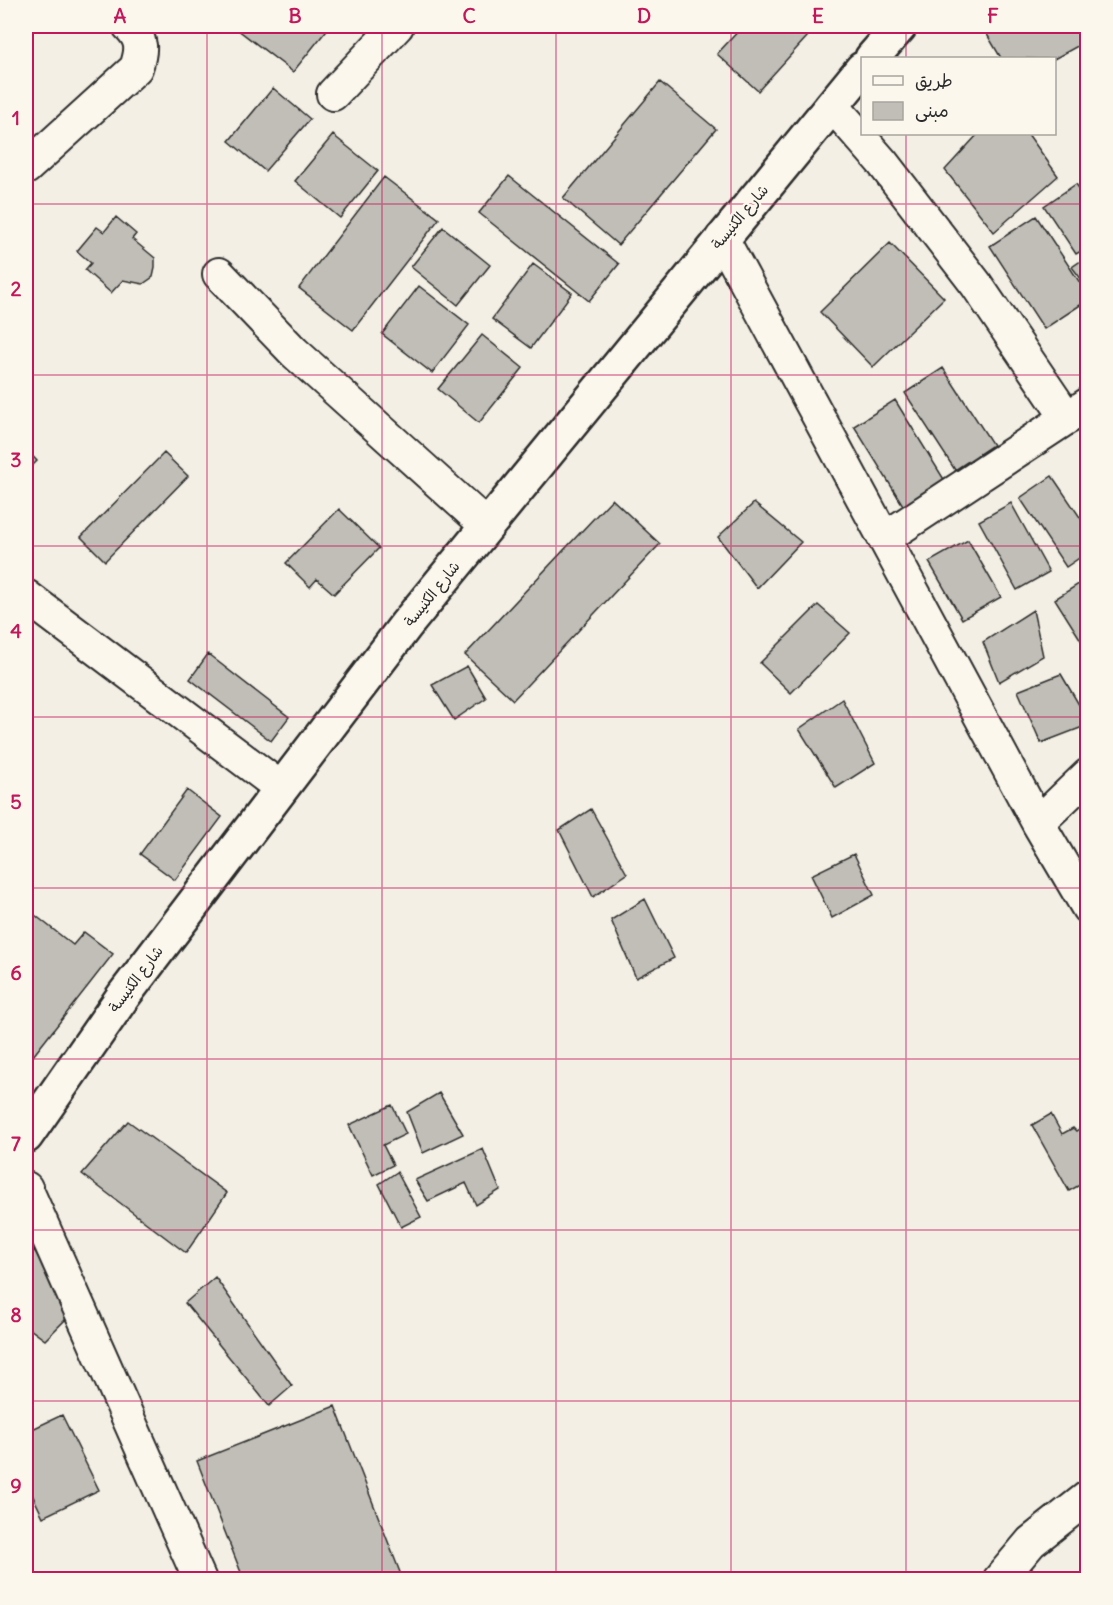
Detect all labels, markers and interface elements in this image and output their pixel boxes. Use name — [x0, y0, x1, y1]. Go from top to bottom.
text: A — [114, 3, 127, 28]
text: B — [288, 3, 302, 28]
text: C — [462, 3, 476, 28]
text: D — [637, 3, 651, 28]
text: E — [812, 3, 824, 28]
text: F — [987, 3, 999, 28]
legend — [861, 57, 1056, 135]
text: طريق — [915, 69, 953, 92]
text: مبنى — [915, 99, 949, 122]
text: 1 — [12, 105, 20, 130]
street label: شارع الكنيسة — [707, 180, 773, 254]
text: 2 — [11, 276, 22, 301]
text: 3 — [10, 447, 22, 472]
street label: شارع الكنيسة — [399, 557, 465, 631]
text: 4 — [10, 618, 22, 643]
text: 5 — [10, 789, 22, 814]
street label: شارع الكنيسة — [104, 942, 168, 1016]
text: 6 — [10, 960, 22, 985]
text: 7 — [11, 1131, 21, 1156]
text: 8 — [10, 1302, 22, 1327]
text: 9 — [10, 1473, 22, 1498]

